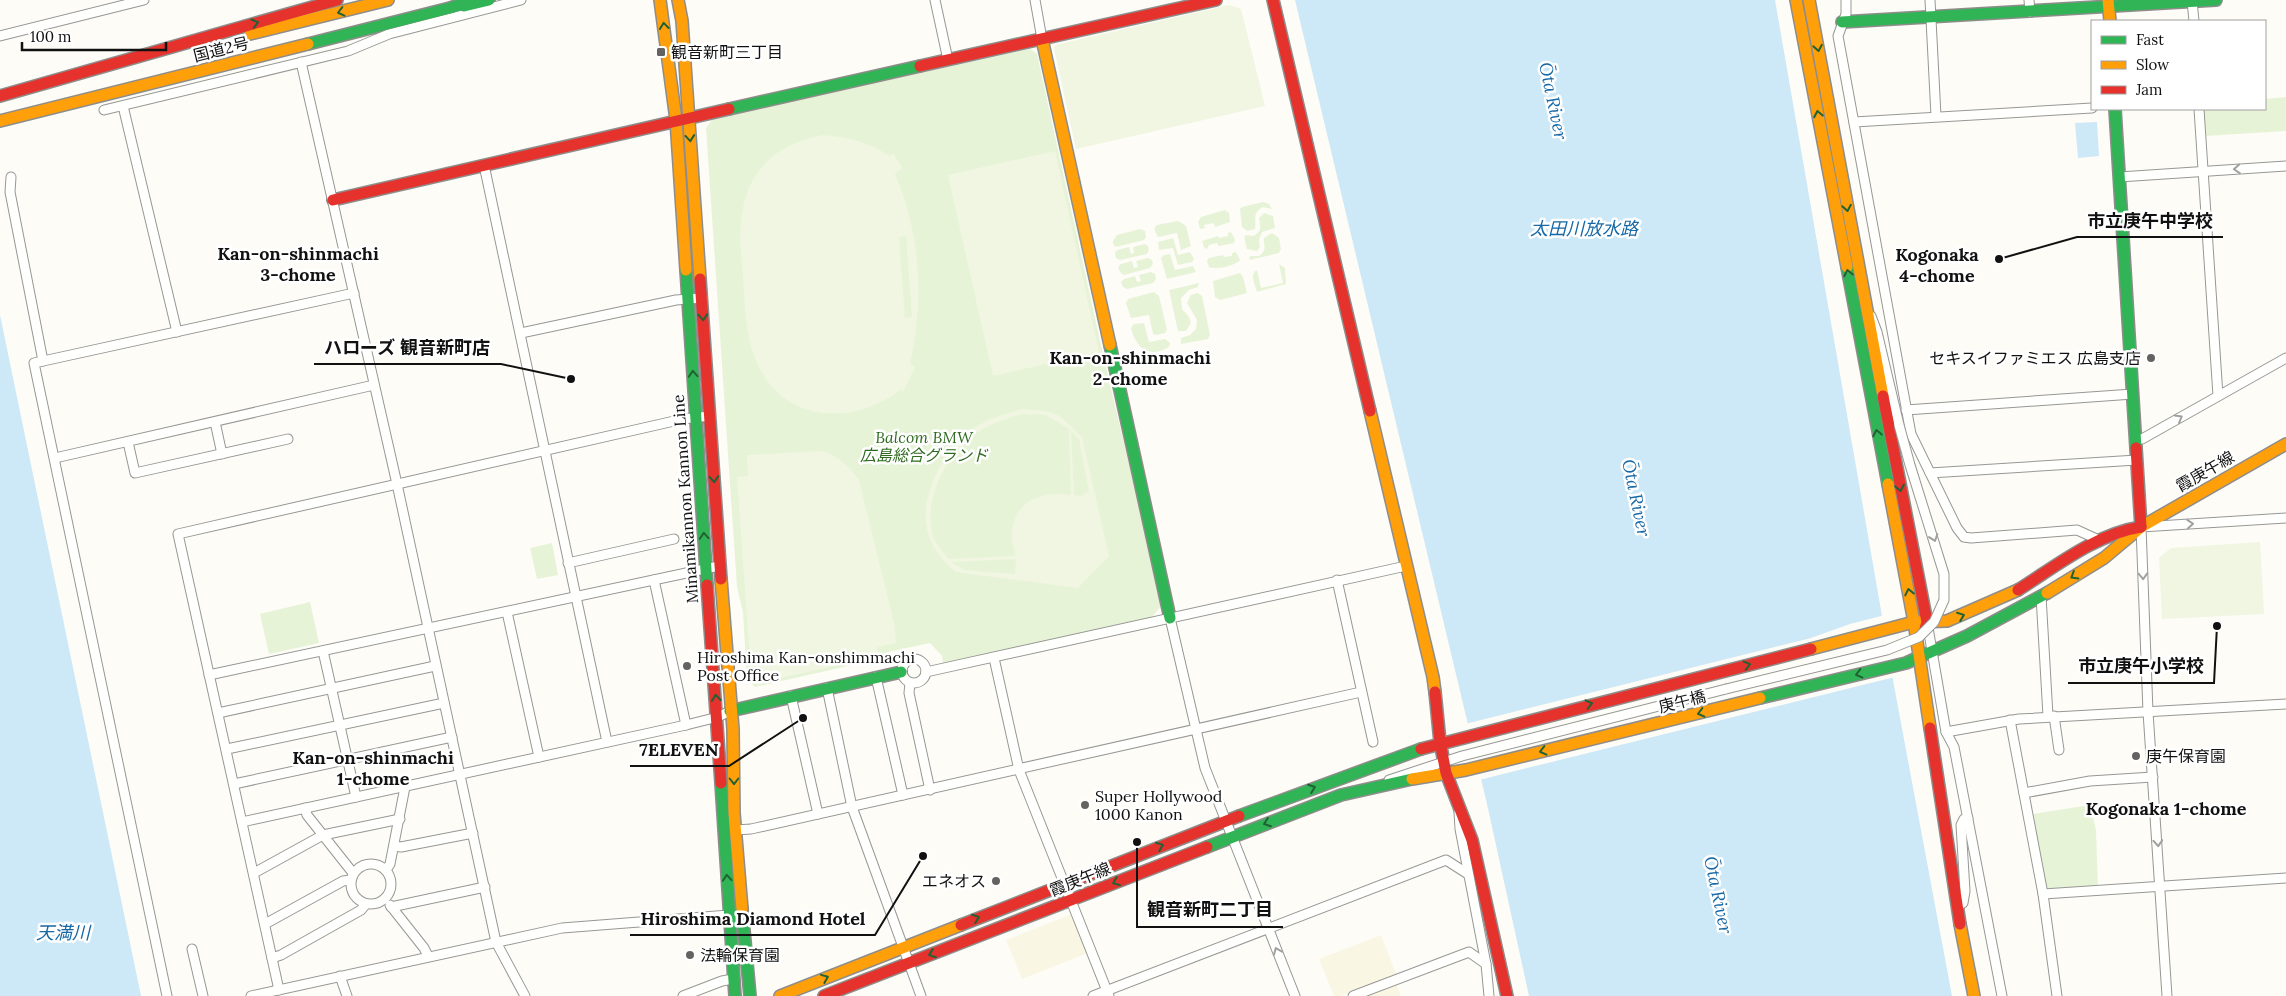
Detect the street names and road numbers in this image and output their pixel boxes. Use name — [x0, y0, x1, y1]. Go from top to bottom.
street label: 国道2号 — [191, 32, 251, 66]
street label: Minamikannon Kannon Line — [668, 393, 702, 604]
street label: 霞庚午線 — [2172, 446, 2238, 496]
street label: 庚午橋 — [1656, 685, 1708, 717]
street label: 霞庚午線 — [1047, 858, 1113, 900]

